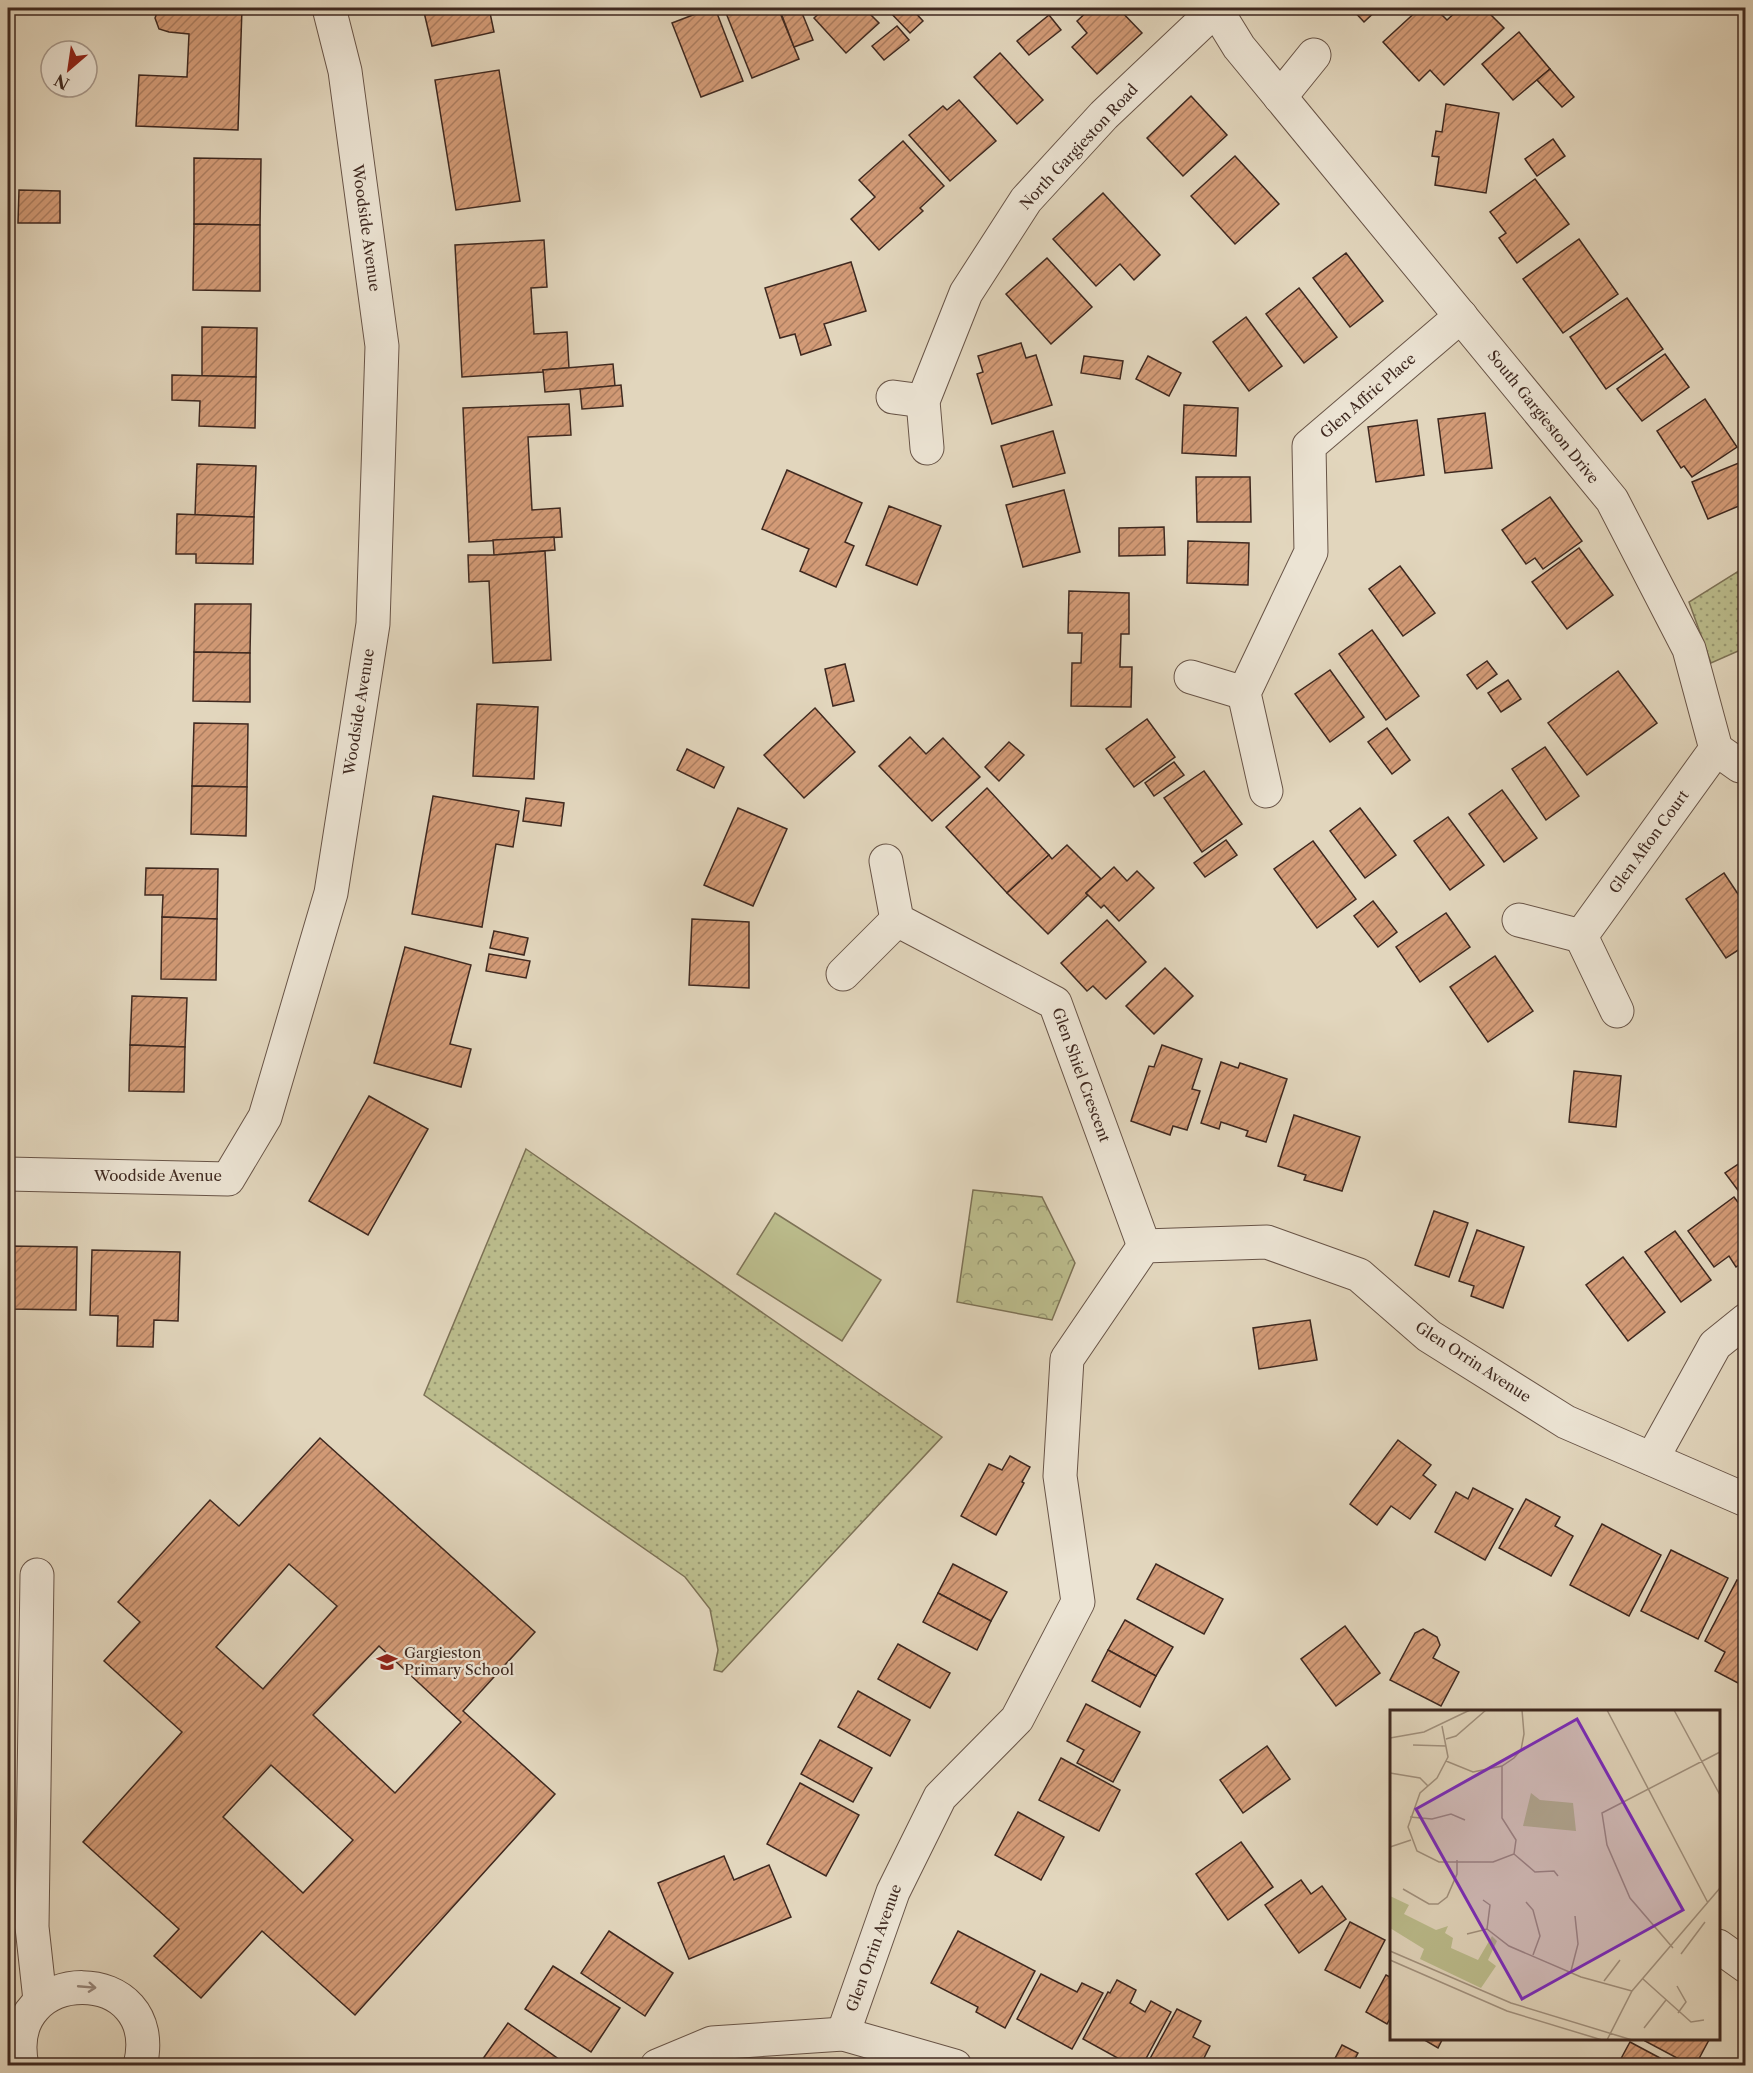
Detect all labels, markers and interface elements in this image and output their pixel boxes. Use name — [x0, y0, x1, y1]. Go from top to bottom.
north arrow — [39, 39, 99, 99]
text: N — [51, 70, 73, 94]
street label: North Gargieston Road — [1016, 80, 1142, 213]
street label: Woodside Avenue — [348, 162, 385, 293]
street label: South Gargieston Drive — [1484, 346, 1603, 487]
street label: Glen Affric Place — [1316, 349, 1419, 442]
street label: Woodside Avenue — [339, 647, 378, 778]
street label: Glen Afton Court — [1605, 786, 1693, 897]
street label: Glen Shiel Crescent — [1048, 1005, 1115, 1145]
street label: Woodside Avenue — [93, 1166, 222, 1185]
street label: Glen Orrin Avenue — [1412, 1317, 1535, 1406]
place label: Gargieston Primary School — [404, 1643, 515, 1679]
school or university icon: Gargieston Primary School — [375, 1650, 399, 1674]
inset map — [1390, 1710, 1720, 2040]
street label: Glen Orrin Avenue — [842, 1882, 905, 2014]
one-way arrow — [76, 1982, 96, 1993]

